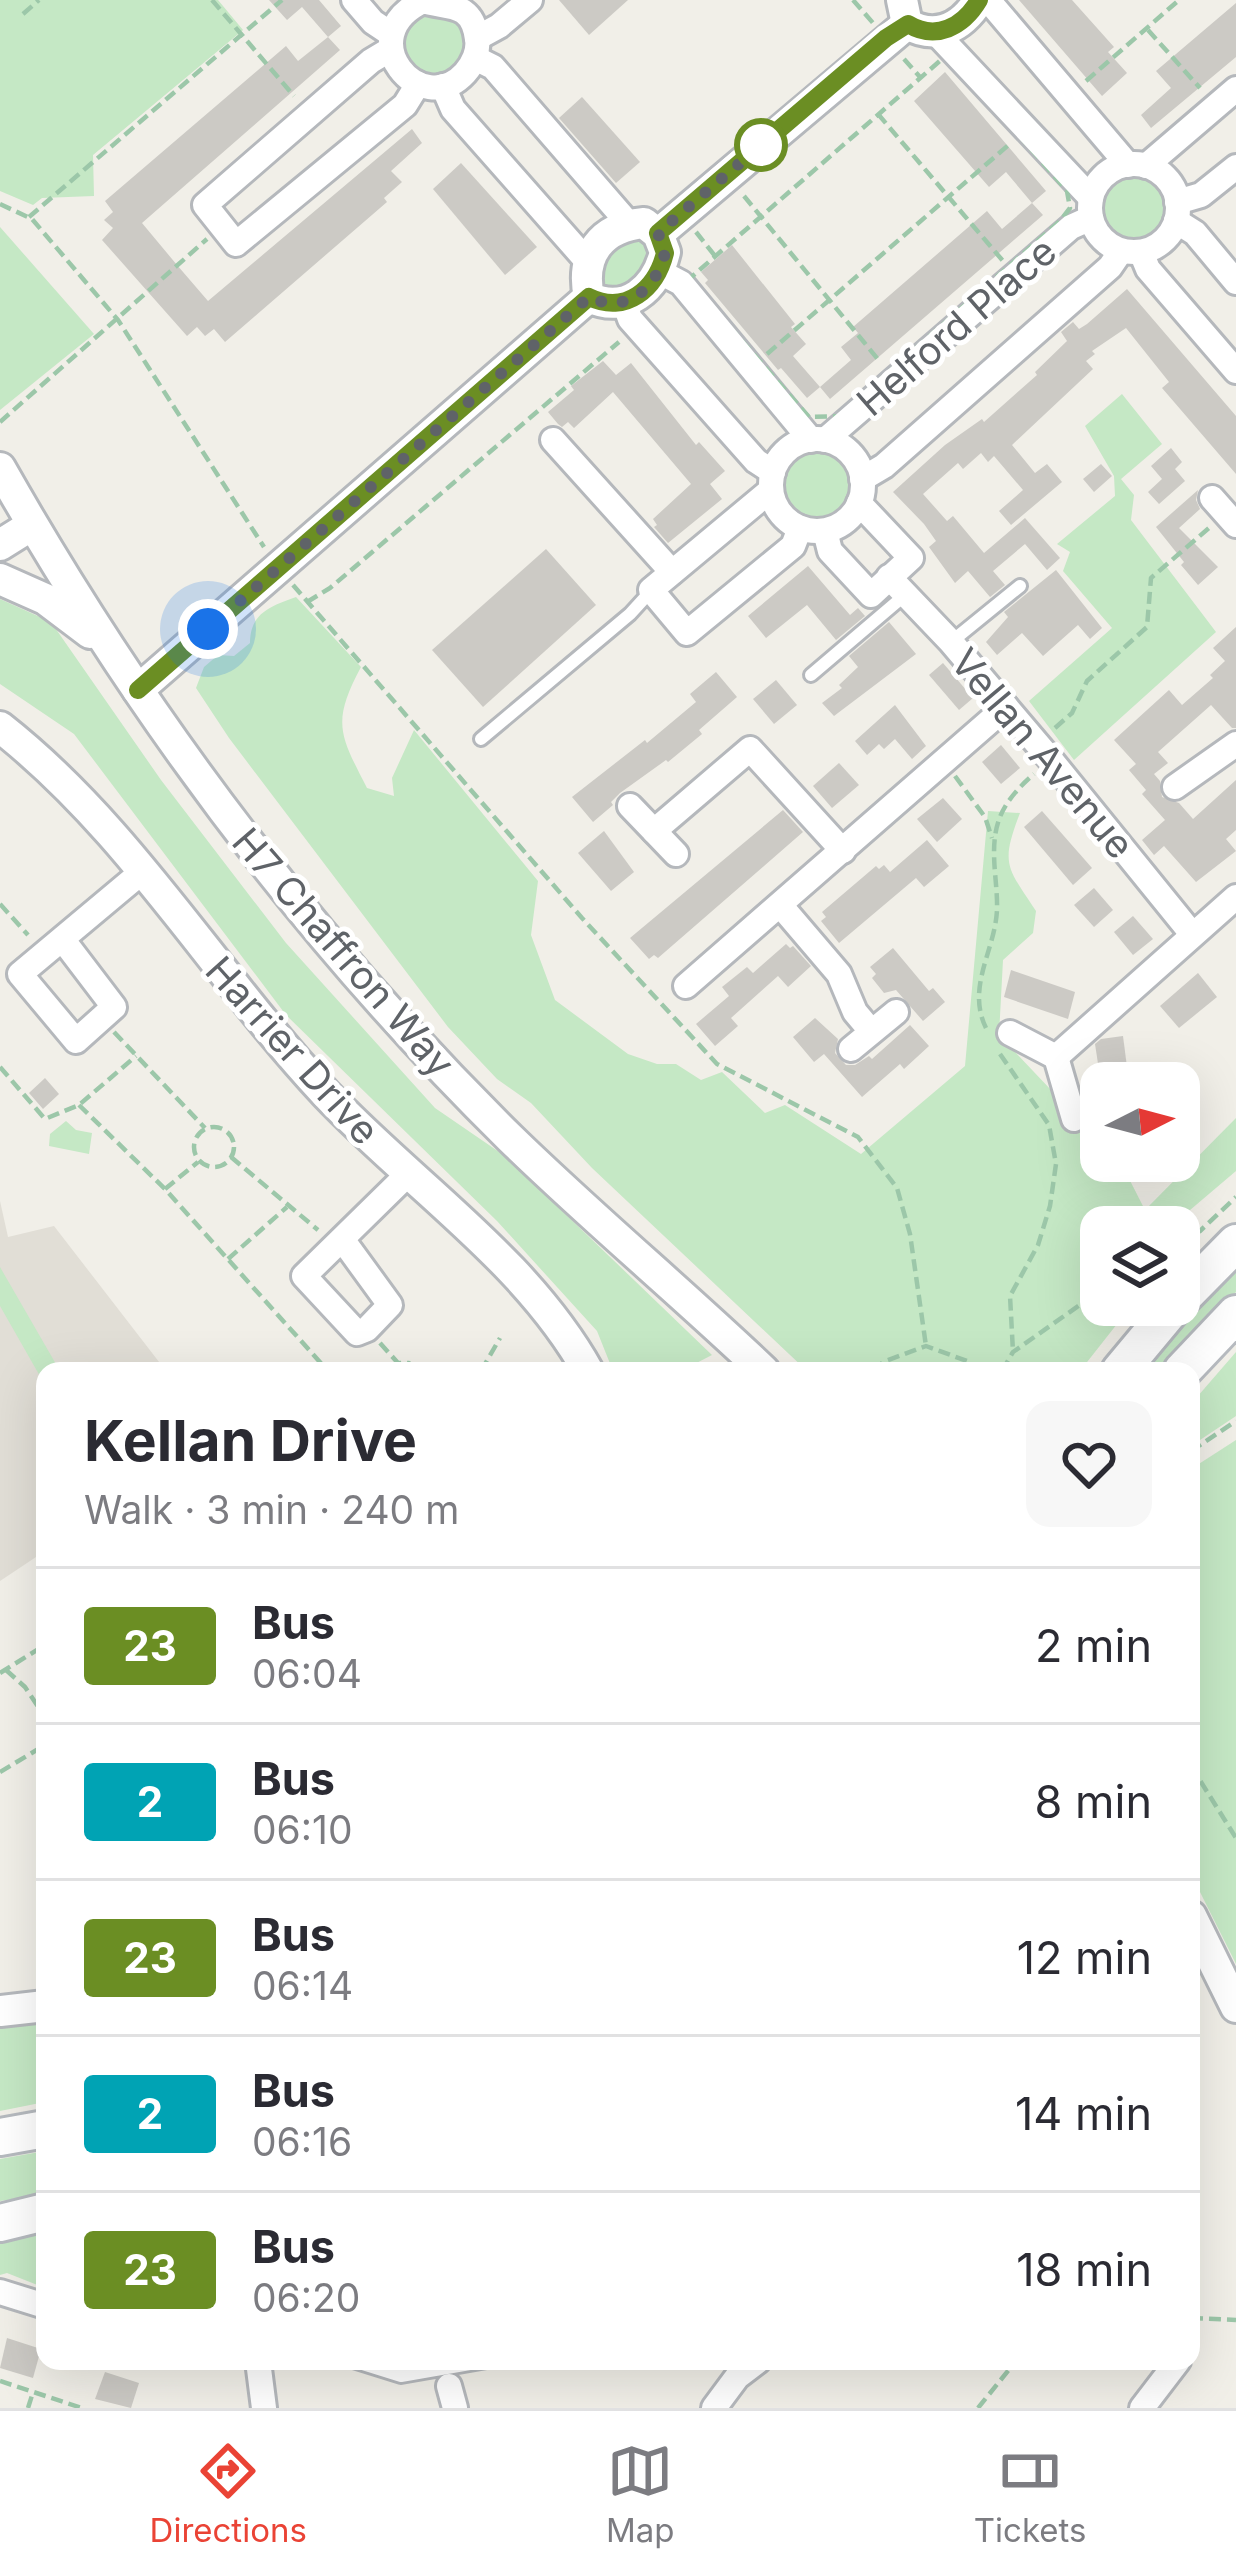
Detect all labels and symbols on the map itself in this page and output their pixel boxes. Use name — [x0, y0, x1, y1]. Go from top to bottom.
unlabelled marker — [736, 120, 786, 170]
street label: Helford Place — [847, 227, 1065, 425]
your location — [178, 599, 238, 659]
street label: Vellan Avenue — [942, 639, 1144, 867]
street label: H7 Chaffron Way — [223, 818, 465, 1086]
street label: Harrier Drive — [197, 947, 389, 1153]
north arrow — [1080, 1062, 1200, 1182]

